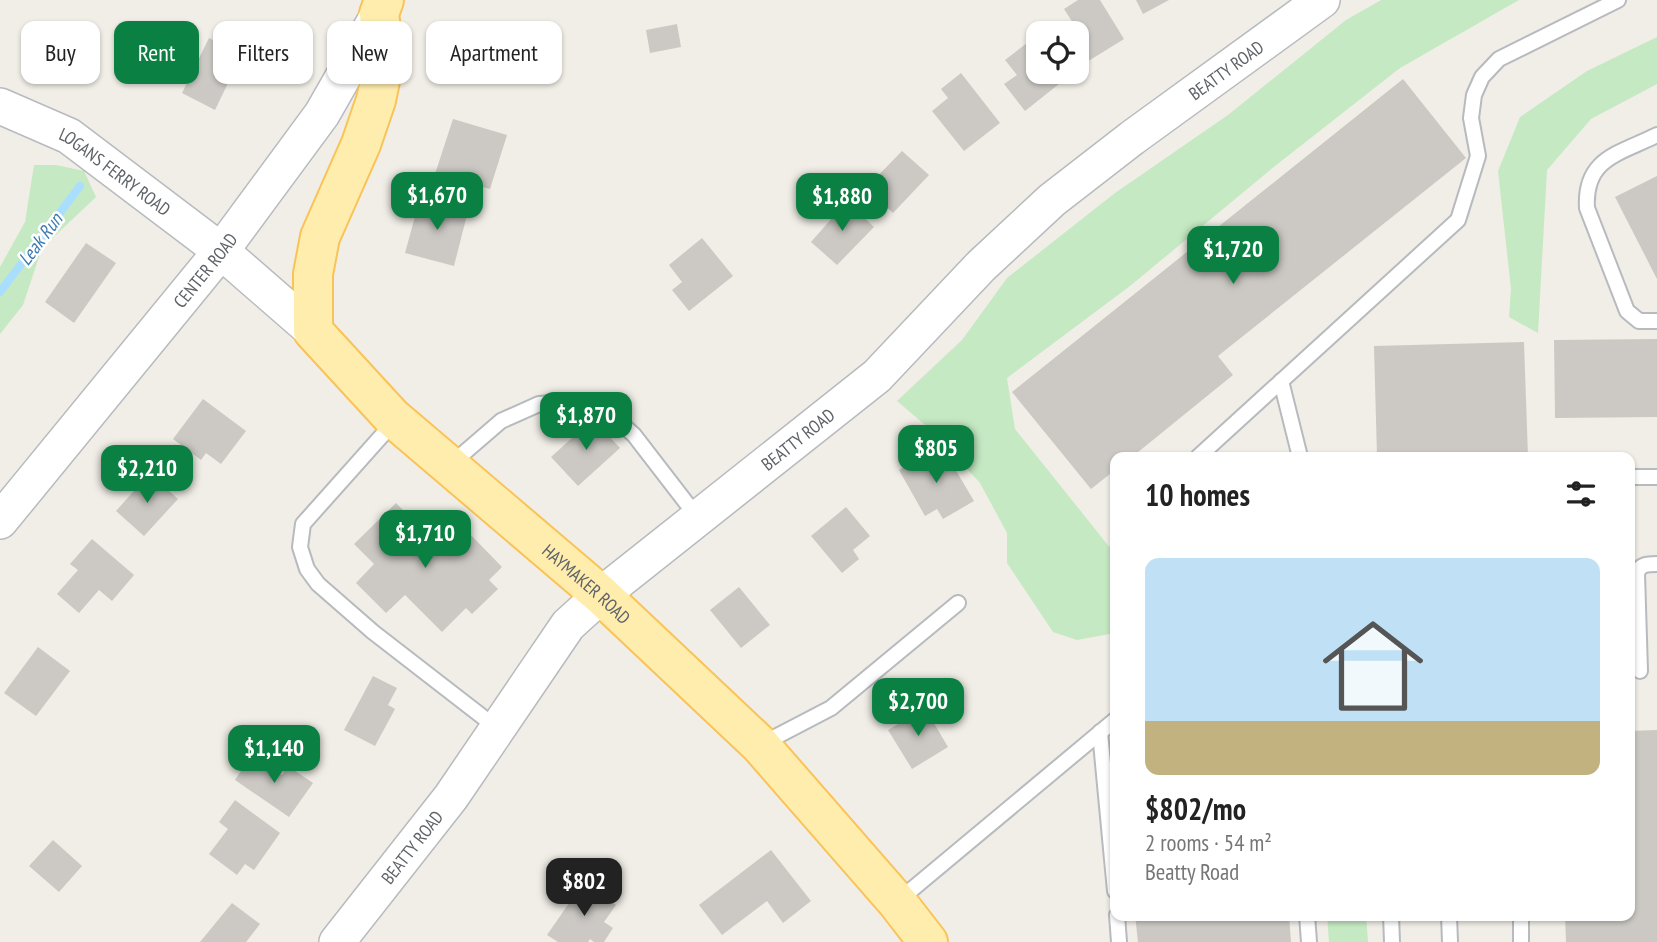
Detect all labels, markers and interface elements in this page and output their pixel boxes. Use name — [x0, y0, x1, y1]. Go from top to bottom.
chip: Buy — [21, 21, 100, 84]
chip: Rent — [114, 21, 199, 84]
chip: Filters — [213, 21, 313, 84]
chip: New — [327, 21, 412, 84]
chip: Apartment — [426, 21, 562, 84]
map controls — [1026, 21, 1089, 84]
button: locate — [1026, 21, 1089, 84]
street label: BEATTY ROAD — [1184, 35, 1268, 105]
street label: LOGANS FERRY ROAD — [56, 122, 175, 220]
pin: $1,670 — [380, 173, 494, 232]
pin: $1,880 — [785, 174, 899, 233]
text: $1,670 — [407, 180, 467, 209]
text: $1,880 — [812, 181, 872, 210]
water label: Leak Run — [13, 207, 68, 270]
pin: $1,720 — [1176, 226, 1290, 286]
street label: CENTER ROAD — [168, 228, 242, 312]
text: $1,720 — [1203, 234, 1263, 263]
pin: $1,870 — [529, 392, 643, 452]
text: $1,870 — [556, 400, 616, 429]
street label: BEATTY ROAD — [756, 403, 839, 475]
pin: $805 — [895, 426, 977, 485]
text: $805 — [914, 433, 958, 462]
pin: $2,210 — [90, 446, 204, 505]
text: $2,210 — [117, 453, 177, 482]
text: 10 homes — [1145, 475, 1250, 514]
icon: filters — [1562, 475, 1600, 513]
pin: $1,710 — [368, 510, 482, 570]
text: $1,710 — [395, 518, 455, 547]
street label: HAYMAKER ROAD — [538, 539, 636, 629]
icon: home — [1310, 603, 1436, 729]
pin: $2,700 — [861, 678, 975, 738]
text: $2,700 — [888, 686, 948, 715]
pin: $1,140 — [217, 726, 331, 785]
text: $1,140 — [244, 733, 304, 762]
text: $802/mo — [1145, 789, 1246, 828]
street label: BEATTY ROAD — [376, 806, 448, 888]
text: 2 rooms · 54 m² — [1145, 828, 1272, 857]
text: Beatty Road — [1145, 857, 1239, 886]
pin: $802 — [543, 858, 625, 918]
text: $802 — [562, 866, 606, 895]

